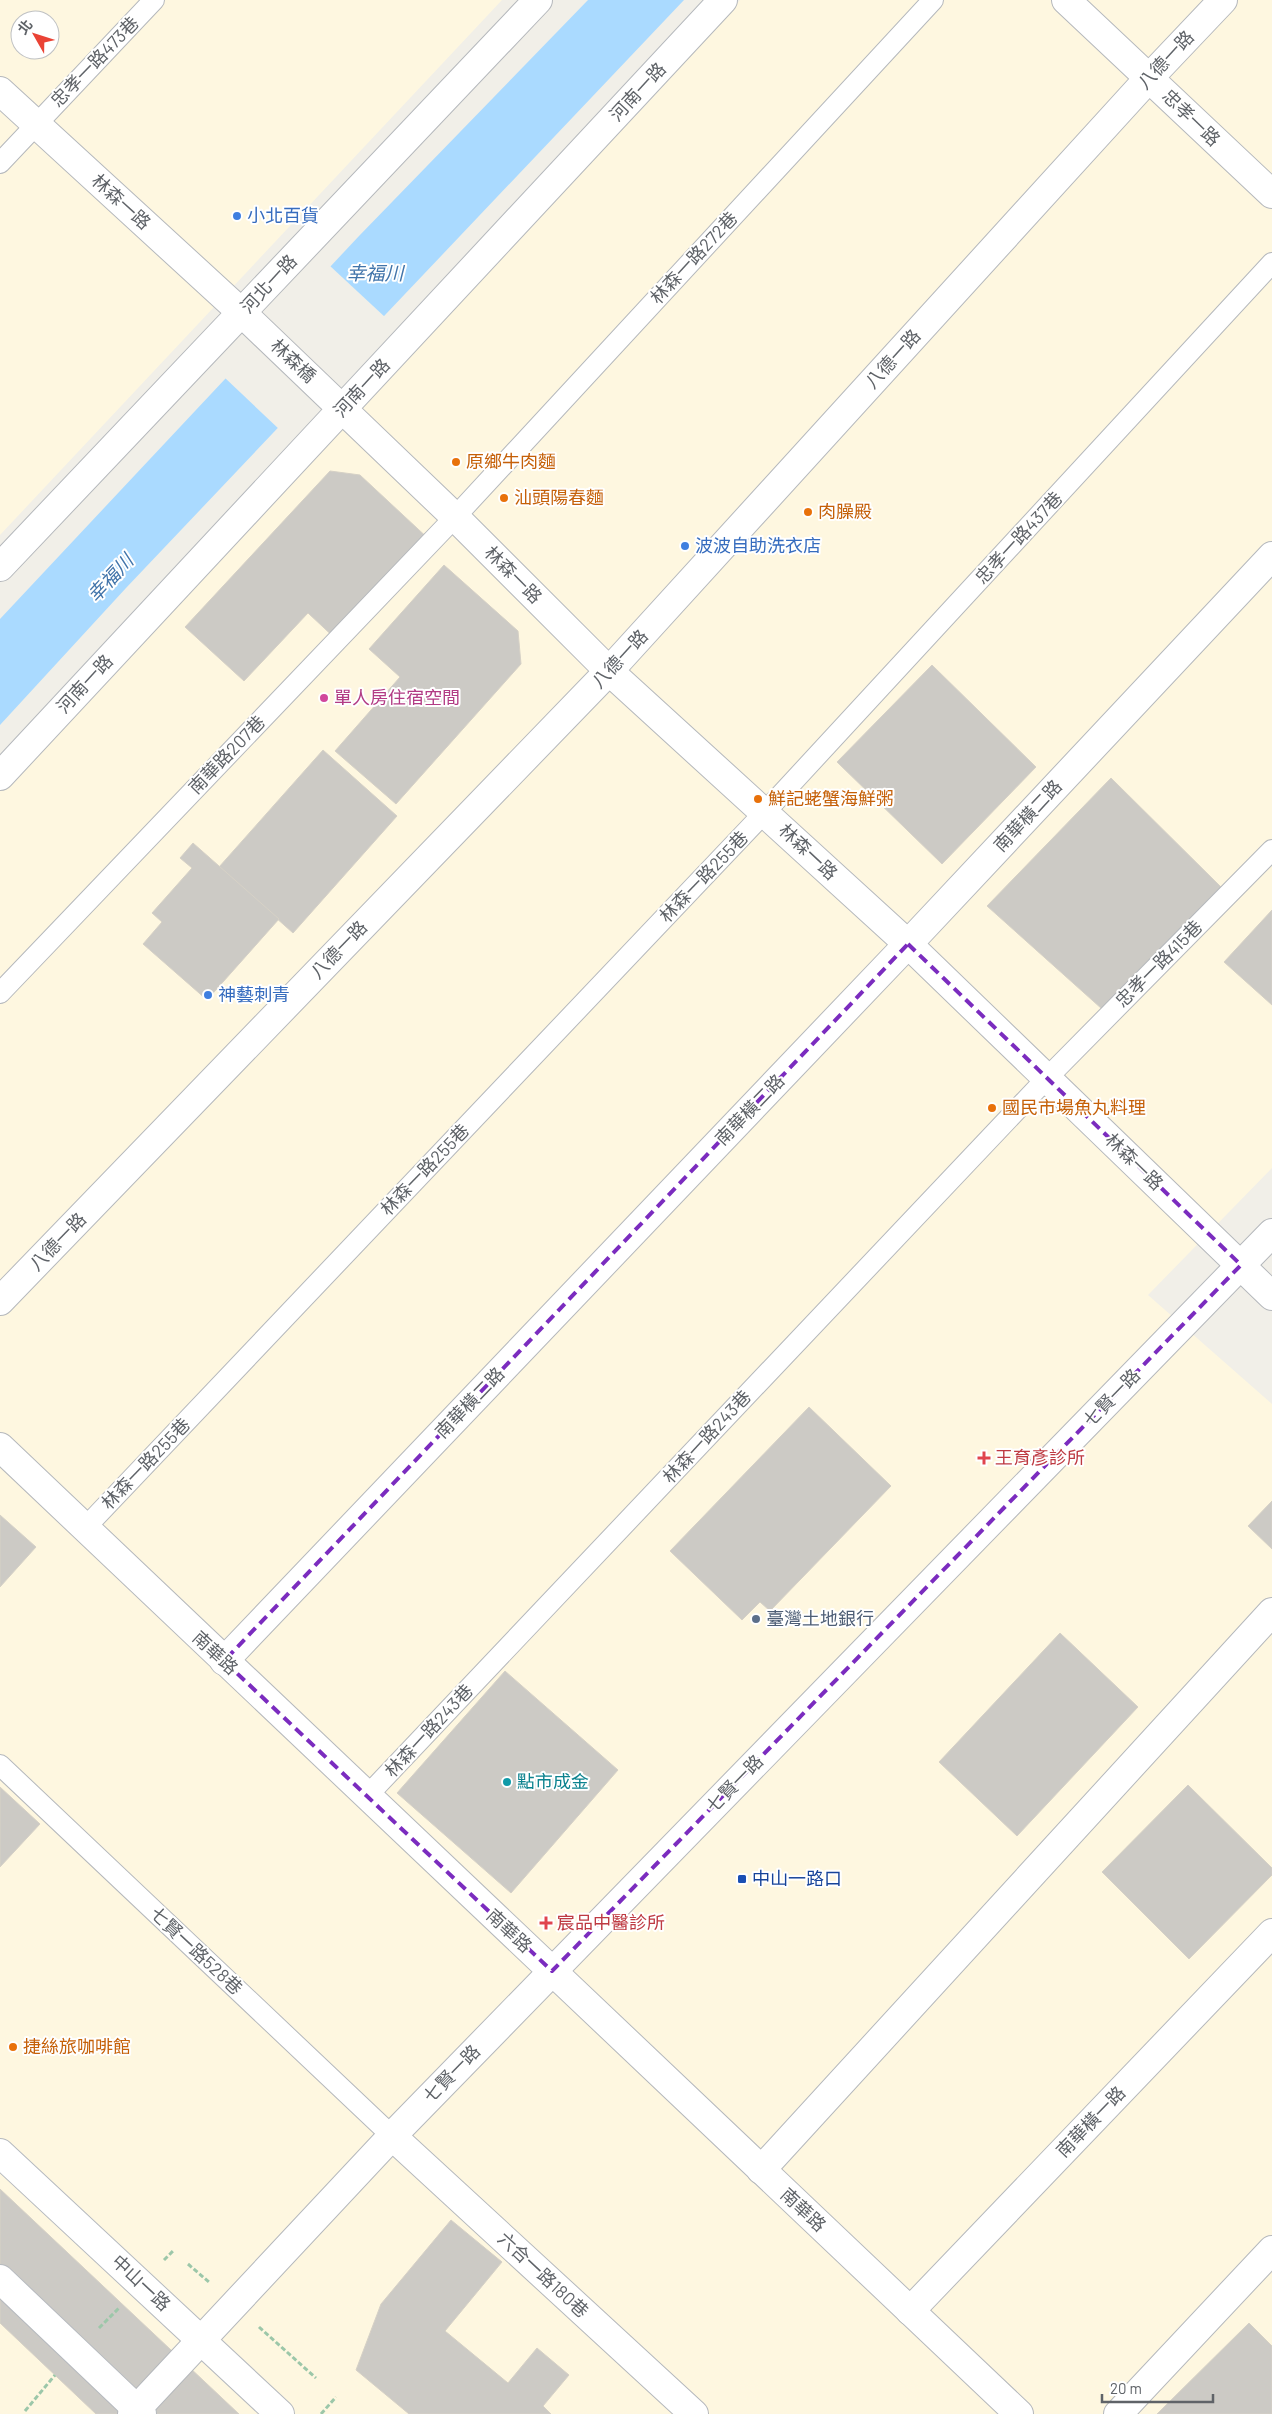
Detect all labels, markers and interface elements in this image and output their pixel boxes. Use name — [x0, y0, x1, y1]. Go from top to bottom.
north arrow — [10, 10, 60, 60]
street label: 忠孝一路473巷 — [46, 12, 143, 111]
text: 北 — [13, 16, 36, 37]
street label: 八德一路 — [1133, 25, 1198, 93]
street label: 河南一路 — [605, 57, 670, 125]
street label: 忠孝一路 — [1158, 84, 1225, 150]
street label: 林森一路 — [88, 169, 156, 234]
place label: 小北百貨 — [247, 204, 319, 226]
street label: 林森一路272巷 — [645, 207, 741, 308]
marker: 小北百貨 — [231, 210, 243, 222]
street label: 河北一路 — [236, 249, 301, 317]
water label: 幸福川 — [346, 261, 405, 284]
street label: 八德一路 — [860, 324, 925, 392]
street label: 林森橋 — [266, 334, 321, 387]
street label: 河南一路 — [329, 353, 394, 421]
place label: 原鄉牛肉麵 — [466, 450, 556, 472]
marker: 原鄉牛肉麵 — [450, 456, 462, 468]
place label: 汕頭陽春麵 — [514, 486, 604, 508]
street label: 忠孝一路437巷 — [970, 487, 1066, 588]
marker: 汕頭陽春麵 — [498, 492, 510, 504]
place label: 肉臊殿 — [818, 500, 872, 522]
marker: 肉臊殿 — [802, 506, 814, 518]
place label: 波波自助洗衣店 — [695, 534, 821, 556]
marker: 波波自助洗衣店 — [679, 540, 691, 552]
street label: 林森一路 — [480, 541, 547, 608]
water label: 幸福川 — [82, 548, 139, 606]
street label: 八德一路 — [587, 624, 652, 692]
street label: 河南一路 — [52, 649, 117, 717]
place label: 單人房住宿空間 — [334, 686, 460, 708]
marker: 單人房住宿空間 — [318, 692, 330, 704]
street label: 南華路207巷 — [184, 711, 269, 798]
street label: 南華橫二路 — [989, 775, 1066, 856]
place label: 鮮記蛯蟹海鮮粥 — [768, 787, 894, 809]
marker: 鮮記蛯蟹海鮮粥 — [752, 793, 764, 805]
street label: 林森一路 — [775, 819, 843, 884]
street label: 林森一路255巷 — [654, 826, 752, 926]
street label: 忠孝一路415巷 — [1110, 915, 1206, 1011]
street label: 八德一路 — [305, 916, 371, 983]
place label: 神藝刺青 — [218, 983, 290, 1005]
marker: 神藝刺青 — [202, 989, 214, 1001]
street label: 南華橫二路 — [710, 1069, 788, 1149]
place label: 國民市場魚丸料理 — [1002, 1096, 1146, 1118]
marker: 國民市場魚丸料理 — [986, 1102, 998, 1114]
street label: 林森一路255巷 — [375, 1119, 473, 1219]
street label: 林森一路 — [1101, 1128, 1168, 1194]
street label: 八德一路 — [24, 1208, 90, 1275]
street label: 南華橫二路 — [430, 1362, 508, 1442]
street label: 七賢一路 — [1078, 1364, 1144, 1431]
street label: 林森一路243巷 — [658, 1385, 755, 1487]
street label: 林森一路255巷 — [96, 1413, 194, 1513]
place label: 王育彥診所 — [995, 1446, 1085, 1468]
marker: 王育彥診所 — [977, 1451, 991, 1465]
place label: 臺灣土地銀行 — [766, 1607, 874, 1629]
marker: 臺灣土地銀行 — [750, 1613, 762, 1625]
street label: 南華路 — [188, 1626, 243, 1679]
street label: 林森一路243巷 — [380, 1679, 477, 1781]
street label: 七賢一路 — [701, 1750, 767, 1817]
place label: 點市成金 — [517, 1770, 589, 1792]
marker: 點市成金 — [501, 1776, 513, 1788]
place label: 中山一路口 — [752, 1867, 842, 1889]
marker: 中山一路口 — [736, 1873, 748, 1885]
street label: 七賢一路528巷 — [146, 1902, 247, 1999]
street label: 南華路 — [482, 1904, 537, 1957]
place label: 宸品中醫診所 — [557, 1911, 665, 1933]
marker: 宸品中醫診所 — [539, 1916, 553, 1930]
place label: 捷絲旅咖啡館 — [23, 2035, 131, 2057]
street label: 七賢一路 — [418, 2040, 484, 2107]
marker: 捷絲旅咖啡館 — [7, 2041, 19, 2053]
street label: 南華橫一路 — [1051, 2081, 1129, 2161]
street label: 南華路 — [776, 2183, 831, 2236]
street label: 六合一路180巷 — [494, 2227, 594, 2322]
street label: 中山一路 — [108, 2250, 176, 2315]
scale bar — [1102, 2372, 1213, 2404]
text: 20 m — [1110, 2379, 1142, 2397]

